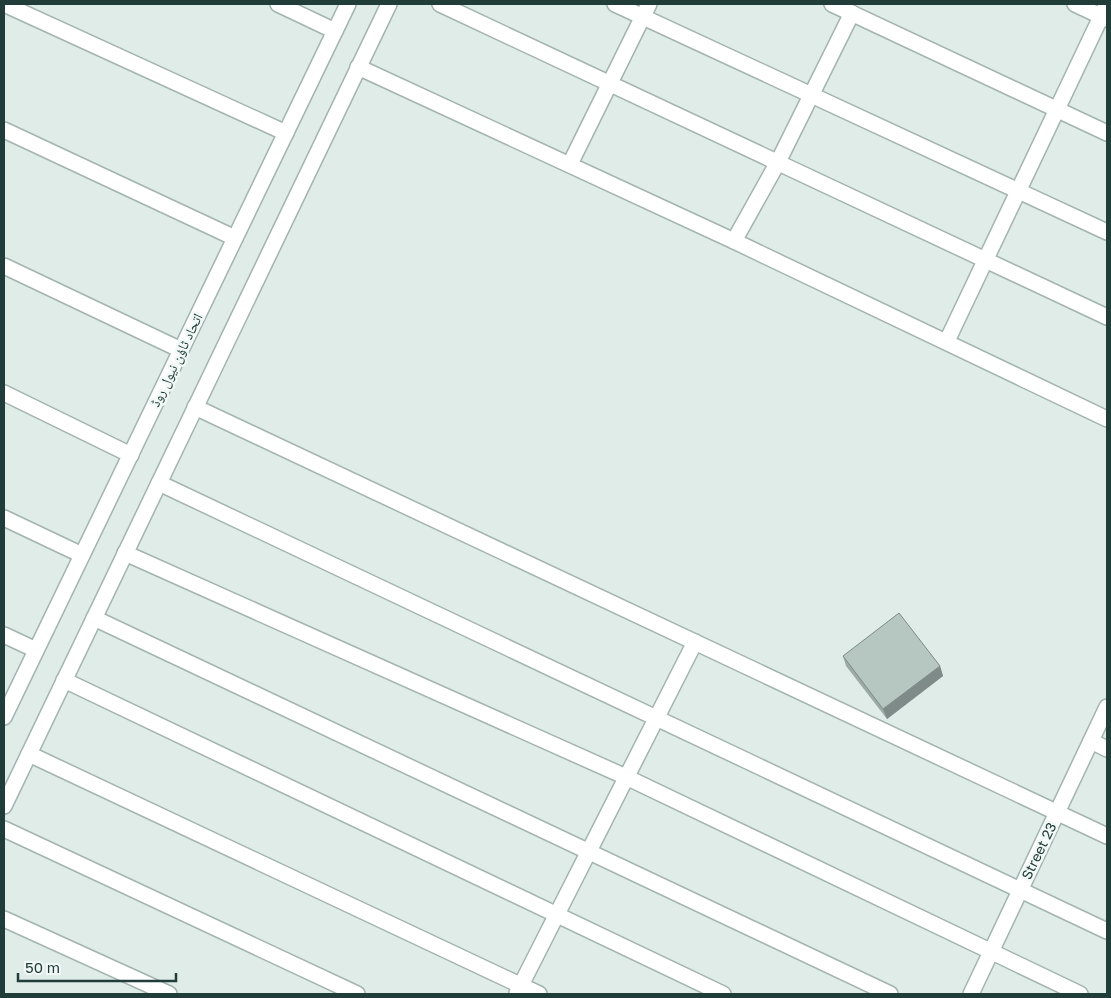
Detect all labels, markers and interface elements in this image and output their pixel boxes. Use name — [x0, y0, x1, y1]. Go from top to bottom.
street label: اتحاد ٹاؤن نیول روڈ — [146, 310, 206, 410]
street label: Street 23 — [1017, 820, 1060, 882]
scale bar — [18, 950, 175, 982]
text: 50 m — [25, 958, 60, 976]

